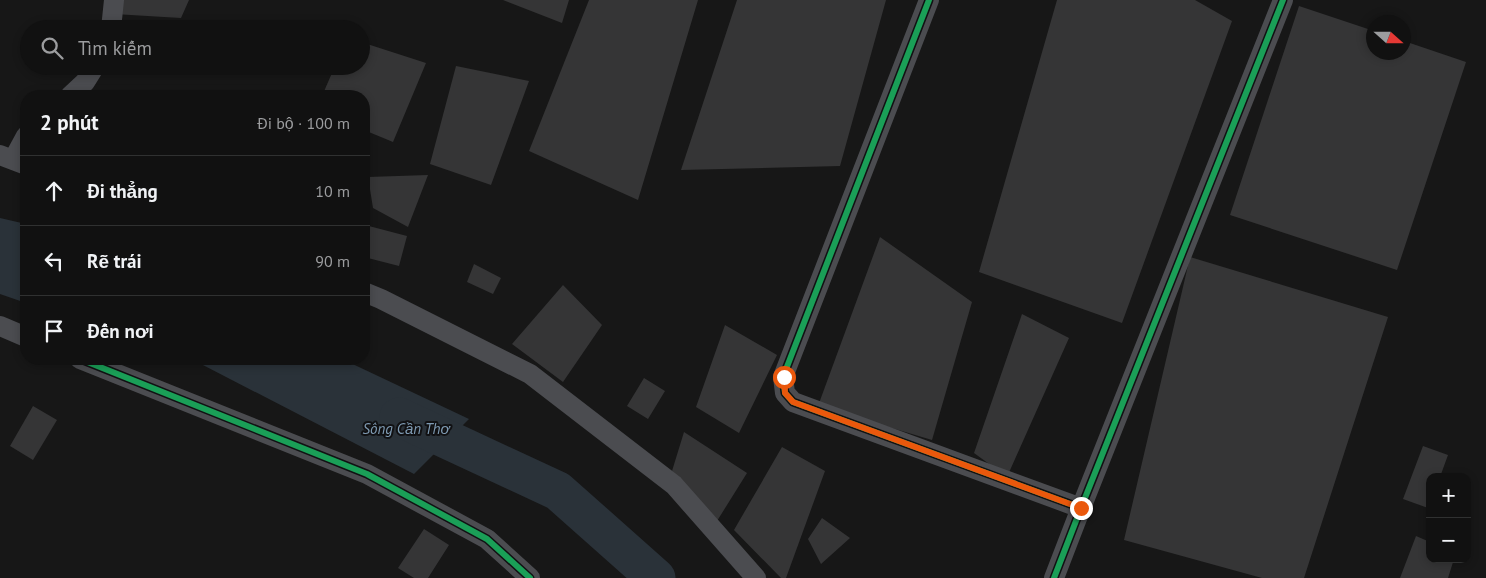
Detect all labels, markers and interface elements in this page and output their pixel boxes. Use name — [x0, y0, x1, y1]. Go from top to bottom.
north arrow — [1366, 15, 1411, 60]
search box — [20, 20, 370, 75]
icon: search — [38, 34, 66, 62]
text: Tìm kiếm — [78, 36, 152, 60]
text: 2 phút — [40, 109, 99, 136]
text: Đi bộ · 100 m — [257, 113, 350, 133]
icon: ahead — [40, 177, 68, 205]
text: Đi thẳng — [87, 179, 158, 203]
text: 10 m — [315, 181, 350, 201]
icon: left — [40, 247, 68, 275]
text: Rẽ trái — [87, 249, 142, 273]
text: 90 m — [315, 251, 350, 271]
icon: arrive — [40, 317, 68, 345]
text: Đến nơi — [87, 319, 154, 343]
route start — [773, 366, 796, 389]
water label: Sông Cần Thơ — [362, 419, 452, 438]
map controls — [1426, 473, 1471, 563]
button: + — [1426, 473, 1471, 518]
route end — [1070, 497, 1093, 520]
button: − — [1426, 518, 1471, 563]

